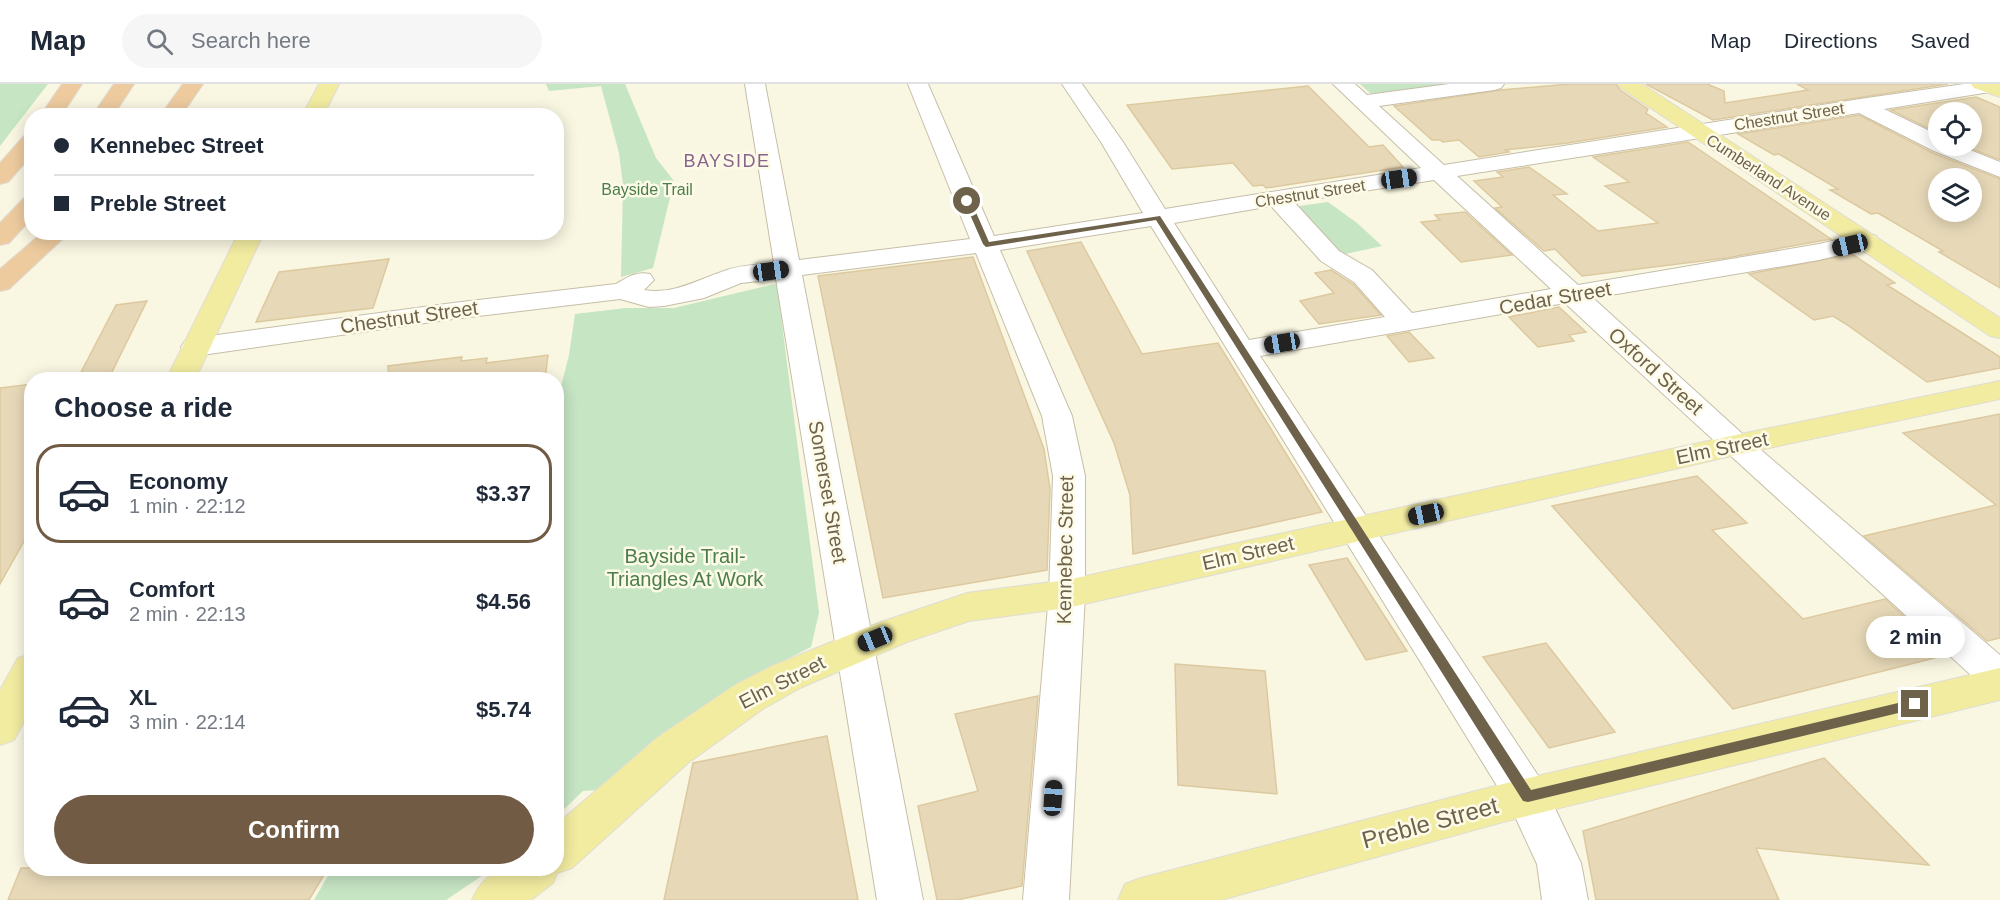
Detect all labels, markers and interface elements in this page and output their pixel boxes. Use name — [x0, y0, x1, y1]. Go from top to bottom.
search box — [122, 14, 542, 68]
text: Map — [30, 25, 86, 56]
icon: search — [143, 25, 176, 58]
text: Search here — [191, 28, 311, 53]
text: Map — [1710, 29, 1751, 52]
text: Directions — [1784, 29, 1877, 52]
text: Saved — [1910, 29, 1970, 52]
street label: Chestnut Street — [1733, 99, 1846, 134]
map controls — [1928, 102, 1982, 222]
button: locate — [1928, 102, 1982, 156]
street label: Cumberland Avenue — [1703, 131, 1834, 224]
text: Kennebec Street — [90, 133, 264, 158]
district label: BAYSIDE — [683, 151, 771, 171]
car — [1380, 168, 1418, 190]
button: layers — [1928, 168, 1982, 222]
street label: Chestnut Street — [1254, 176, 1367, 211]
park label: Bayside Trail — [601, 181, 693, 198]
route start — [953, 187, 980, 214]
text: Preble Street — [90, 191, 226, 216]
car — [1830, 232, 1870, 258]
car — [752, 260, 790, 282]
street label: Cedar Street — [1497, 277, 1613, 319]
street label: Chestnut Street — [339, 296, 480, 338]
street label: Oxford Street — [1604, 323, 1708, 419]
car — [1263, 331, 1301, 355]
text: Choose a ride — [54, 393, 233, 423]
street label: Somerset Street — [805, 419, 851, 565]
street label: Elm Street — [1674, 427, 1770, 468]
icon: car — [57, 467, 111, 521]
text: Economy — [129, 469, 228, 494]
street label: Kennebec Street — [1053, 475, 1077, 625]
text: $3.37 — [476, 481, 531, 506]
text: 1 min · 22:12 — [129, 495, 246, 517]
car — [1407, 501, 1445, 527]
street label: Elm Street — [1200, 532, 1296, 574]
park label: Bayside Trail- Triangles At Work — [607, 545, 764, 590]
icon: car — [57, 575, 111, 629]
text: Comfort — [129, 577, 215, 602]
text: $4.56 — [476, 589, 531, 614]
text: 2 min · 22:13 — [129, 603, 246, 625]
callout: 2 min — [1866, 617, 1964, 659]
car — [855, 624, 895, 654]
text: 2 min — [1889, 626, 1942, 648]
street label: Elm Street — [735, 651, 829, 713]
icon: car — [57, 683, 111, 737]
text: XL — [129, 685, 157, 710]
route end — [1901, 690, 1928, 717]
text: $5.74 — [476, 697, 531, 722]
text: 3 min · 22:14 — [129, 711, 246, 733]
car — [1043, 779, 1063, 817]
street label: Preble Street — [1359, 791, 1501, 854]
button: Confirm — [54, 795, 534, 864]

